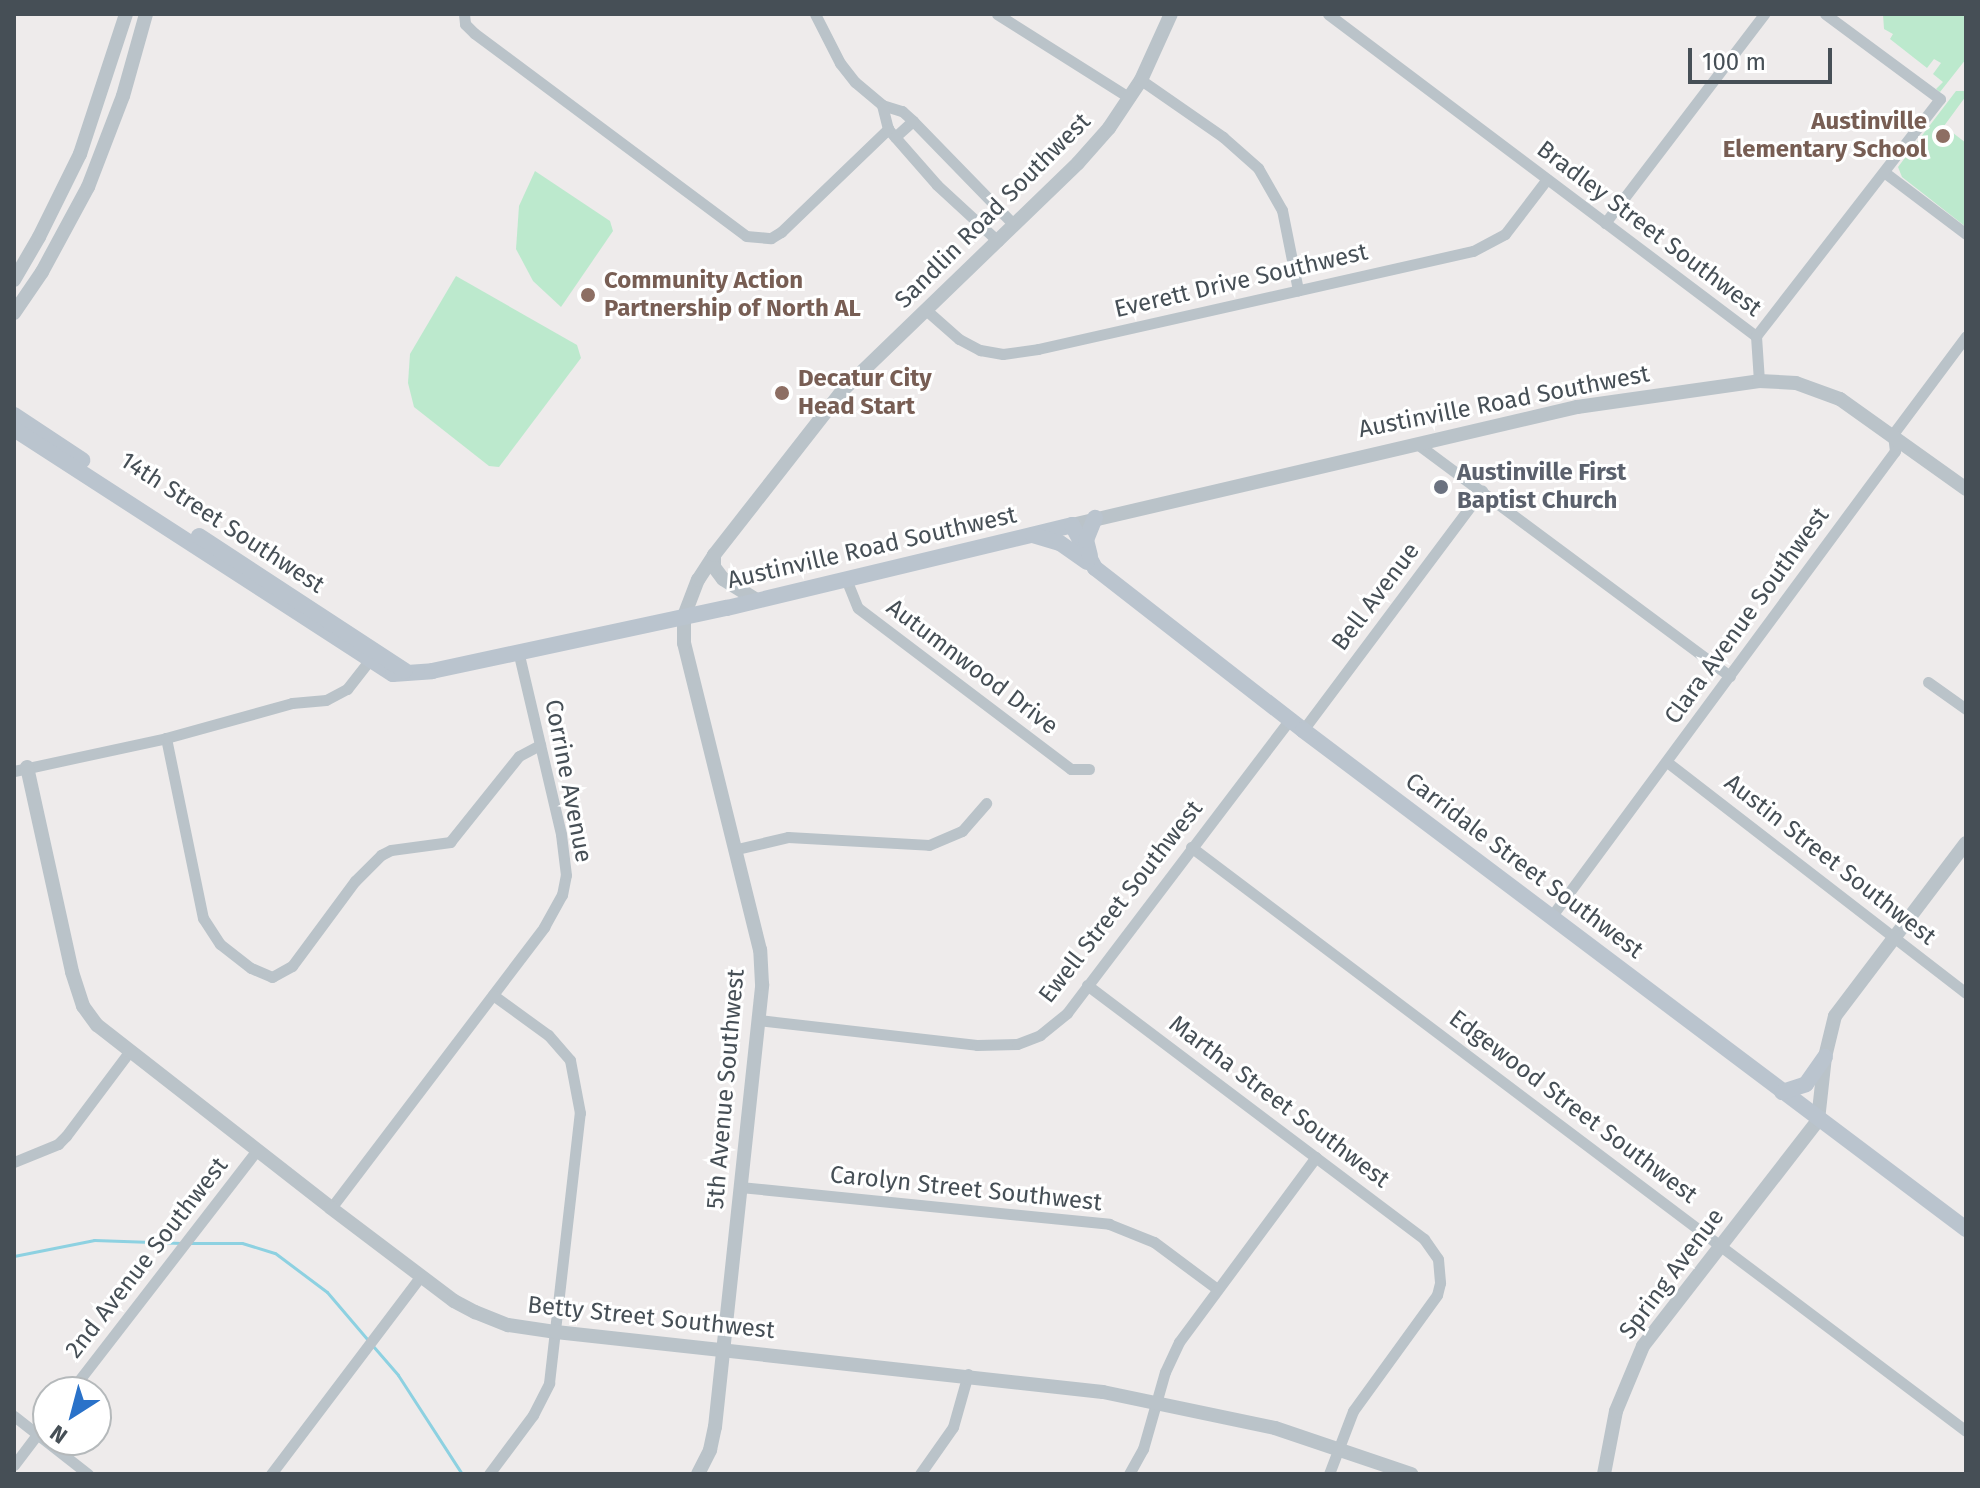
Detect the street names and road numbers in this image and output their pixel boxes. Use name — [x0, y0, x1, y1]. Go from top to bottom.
street label: Sandlin Road Southwest — [889, 107, 1097, 315]
street label: Bradley Street Southwest — [1531, 135, 1767, 323]
street label: Everett Drive Southwest — [1112, 238, 1370, 324]
street label: Austinville Road Southwest — [1356, 360, 1652, 444]
street label: 14th Street Southwest — [114, 446, 330, 600]
street label: Austinville Road Southwest — [725, 501, 1019, 595]
street label: Clara Avenue Southwest — [1659, 502, 1835, 730]
street label: Bell Avenue — [1326, 537, 1426, 657]
street label: Autumnwood Drive — [881, 593, 1063, 741]
street label: Corrine Avenue — [538, 697, 598, 865]
street label: Carridale Street Southwest — [1399, 767, 1649, 965]
street label: Austin Street Southwest — [1719, 769, 1941, 951]
street label: Ewell Street Southwest — [1033, 795, 1209, 1009]
street label: 5th Avenue Southwest — [701, 968, 751, 1210]
street label: Edgewood Street Southwest — [1443, 1004, 1703, 1210]
street label: Martha Street Southwest — [1163, 1010, 1395, 1194]
street label: 2nd Avenue Southwest — [60, 1152, 234, 1364]
street label: Carolyn Street Southwest — [829, 1160, 1103, 1218]
street label: Spring Avenue — [1614, 1203, 1730, 1345]
street label: Betty Street Southwest — [526, 1291, 776, 1345]

